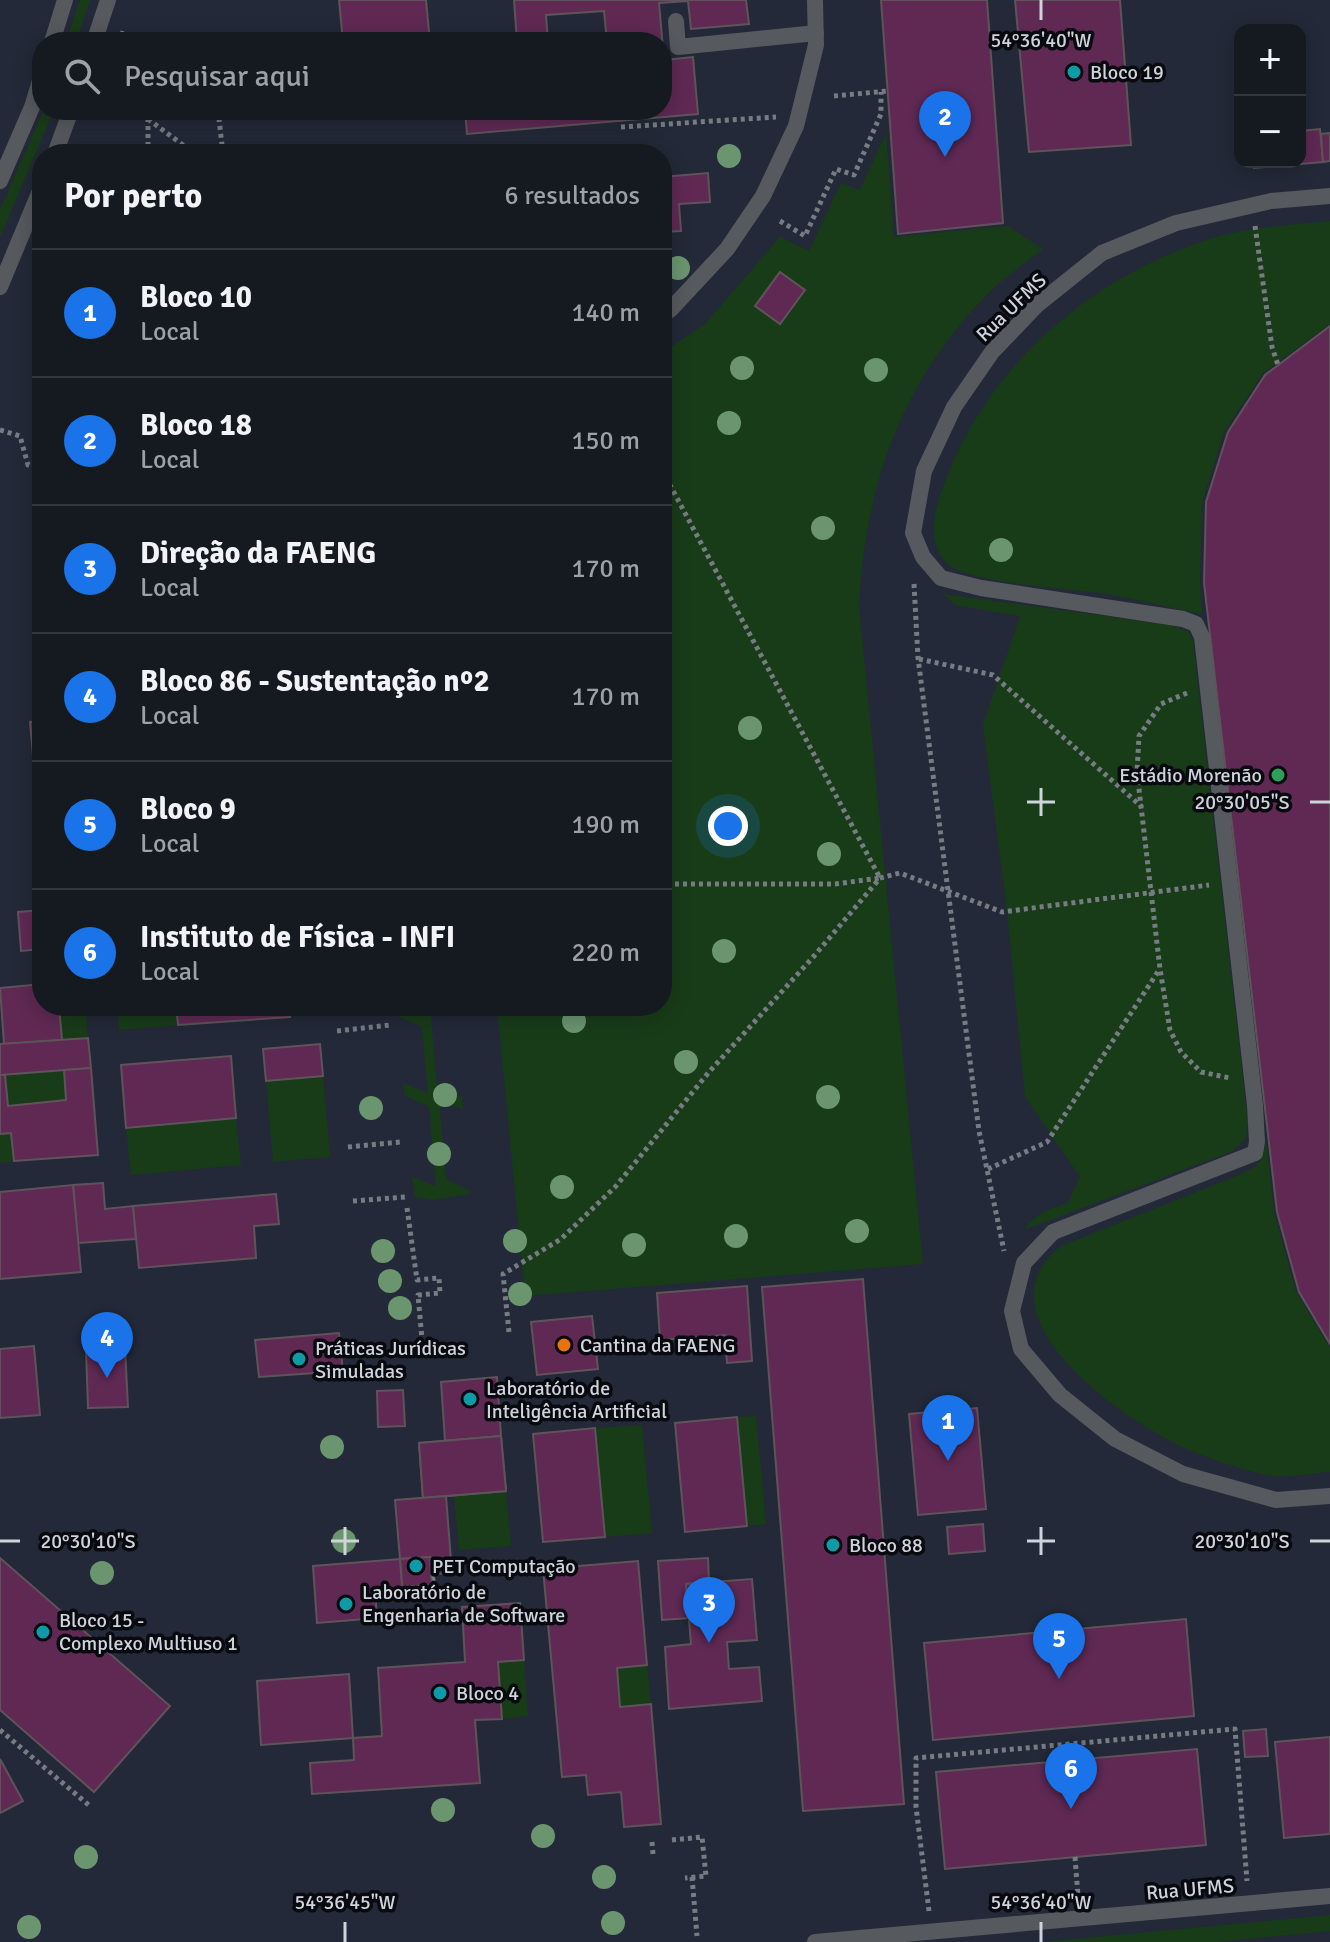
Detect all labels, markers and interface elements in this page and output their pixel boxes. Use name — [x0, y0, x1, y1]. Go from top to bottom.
map controls — [1234, 24, 1306, 168]
button: + — [1234, 24, 1306, 96]
text: 54°36'40"W — [990, 28, 1092, 53]
search box — [32, 32, 672, 120]
icon: search — [60, 54, 104, 98]
text: Pesquisar aqui — [124, 58, 310, 95]
place label: Bloco 19 — [1090, 60, 1164, 85]
marker: Bloco 19 — [1065, 63, 1083, 81]
pin: 2 — [919, 91, 971, 157]
button: − — [1234, 96, 1306, 168]
text: Por perto — [64, 175, 202, 217]
text: 6 resultados — [504, 180, 640, 212]
street label: Rua UFMS — [971, 268, 1052, 347]
text: Bloco 10 — [140, 279, 252, 316]
text: 1 — [83, 297, 97, 329]
text: 140 m — [571, 297, 640, 329]
text: Local — [140, 316, 200, 348]
text: Bloco 18 — [140, 407, 252, 444]
text: 2 — [83, 425, 97, 457]
text: 150 m — [571, 425, 640, 457]
text: Local — [140, 444, 200, 476]
text: Direção da FAENG — [140, 535, 376, 572]
text: 3 — [83, 553, 97, 585]
text: 170 m — [571, 553, 640, 585]
text: Local — [140, 572, 200, 604]
text: Bloco 86 - Sustentação nº2 — [140, 663, 490, 700]
text: 4 — [83, 681, 97, 713]
text: 170 m — [571, 681, 640, 713]
text: Local — [140, 700, 200, 732]
place label: Estádio Morenão — [1119, 763, 1262, 788]
marker: Estádio Morenão — [1269, 766, 1287, 784]
text: 20°30'05"S — [1194, 790, 1290, 815]
text: Bloco 9 — [140, 791, 236, 828]
your location — [708, 806, 748, 846]
text: 5 — [83, 809, 97, 841]
text: 190 m — [571, 809, 640, 841]
text: Local — [140, 828, 200, 860]
text: Instituto de Física - INFI — [140, 919, 455, 956]
text: 6 — [83, 937, 97, 969]
text: 220 m — [571, 937, 640, 969]
text: Local — [140, 956, 200, 988]
pin: 4 — [81, 1312, 133, 1378]
place label: Cantina da FAENG — [580, 1333, 735, 1358]
place label: Práticas Jurídicas Simuladas — [315, 1336, 466, 1384]
marker: Cantina da FAENG — [555, 1336, 573, 1354]
marker: Práticas Jurídicas Simuladas — [290, 1350, 308, 1368]
place label: Laboratório de Inteligência Artificial — [486, 1376, 667, 1424]
marker: Laboratório de Inteligência Artificial — [461, 1390, 479, 1408]
pin: 1 — [922, 1395, 974, 1461]
text: 20°30'10"S — [40, 1529, 136, 1554]
text: 20°30'10"S — [1194, 1529, 1290, 1554]
place label: Bloco 88 — [849, 1533, 923, 1558]
marker: Bloco 88 — [824, 1536, 842, 1554]
place label: PET Computação — [432, 1554, 576, 1579]
marker: PET Computação — [407, 1557, 425, 1575]
pin: 3 — [683, 1577, 735, 1643]
place label: Laboratório de Engenharia de Software — [362, 1580, 565, 1628]
marker: Laboratório de Engenharia de Software — [337, 1595, 355, 1613]
place label: Bloco 15 - Complexo Multiuso 1 — [59, 1608, 238, 1656]
pin: 5 — [1033, 1613, 1085, 1679]
marker: Bloco 15 - Complexo Multiuso 1 — [34, 1623, 52, 1641]
place label: Bloco 4 — [456, 1681, 519, 1706]
marker: Bloco 4 — [431, 1684, 449, 1702]
pin: 6 — [1045, 1743, 1097, 1809]
street label: Rua UFMS — [1145, 1873, 1235, 1906]
text: 54°36'45"W — [294, 1890, 396, 1915]
text: 54°36'40"W — [990, 1890, 1092, 1915]

